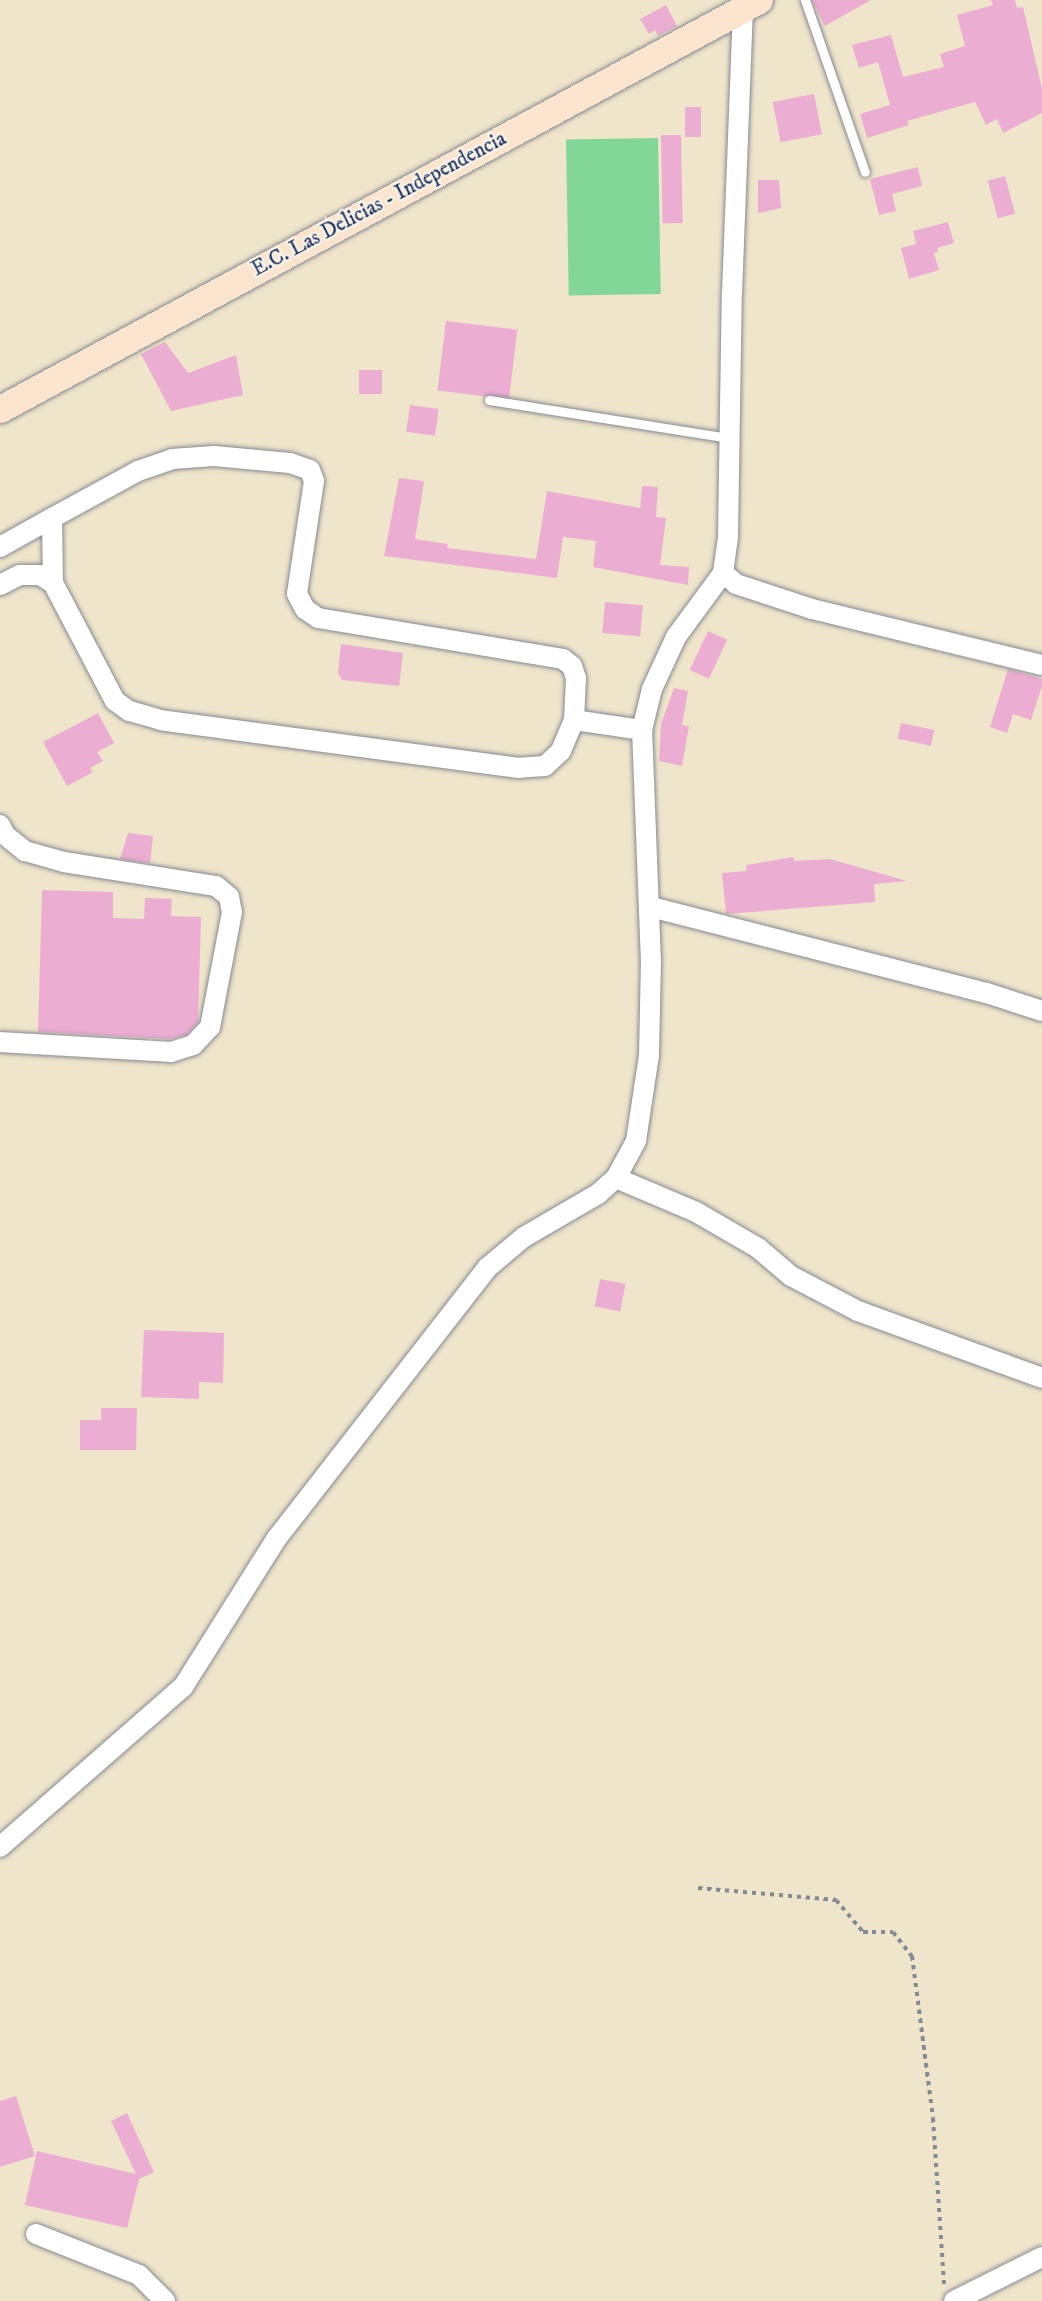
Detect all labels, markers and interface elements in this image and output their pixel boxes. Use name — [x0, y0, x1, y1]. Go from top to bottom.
street label: E.C. Las Delicias - Independencia — [247, 126, 511, 282]

